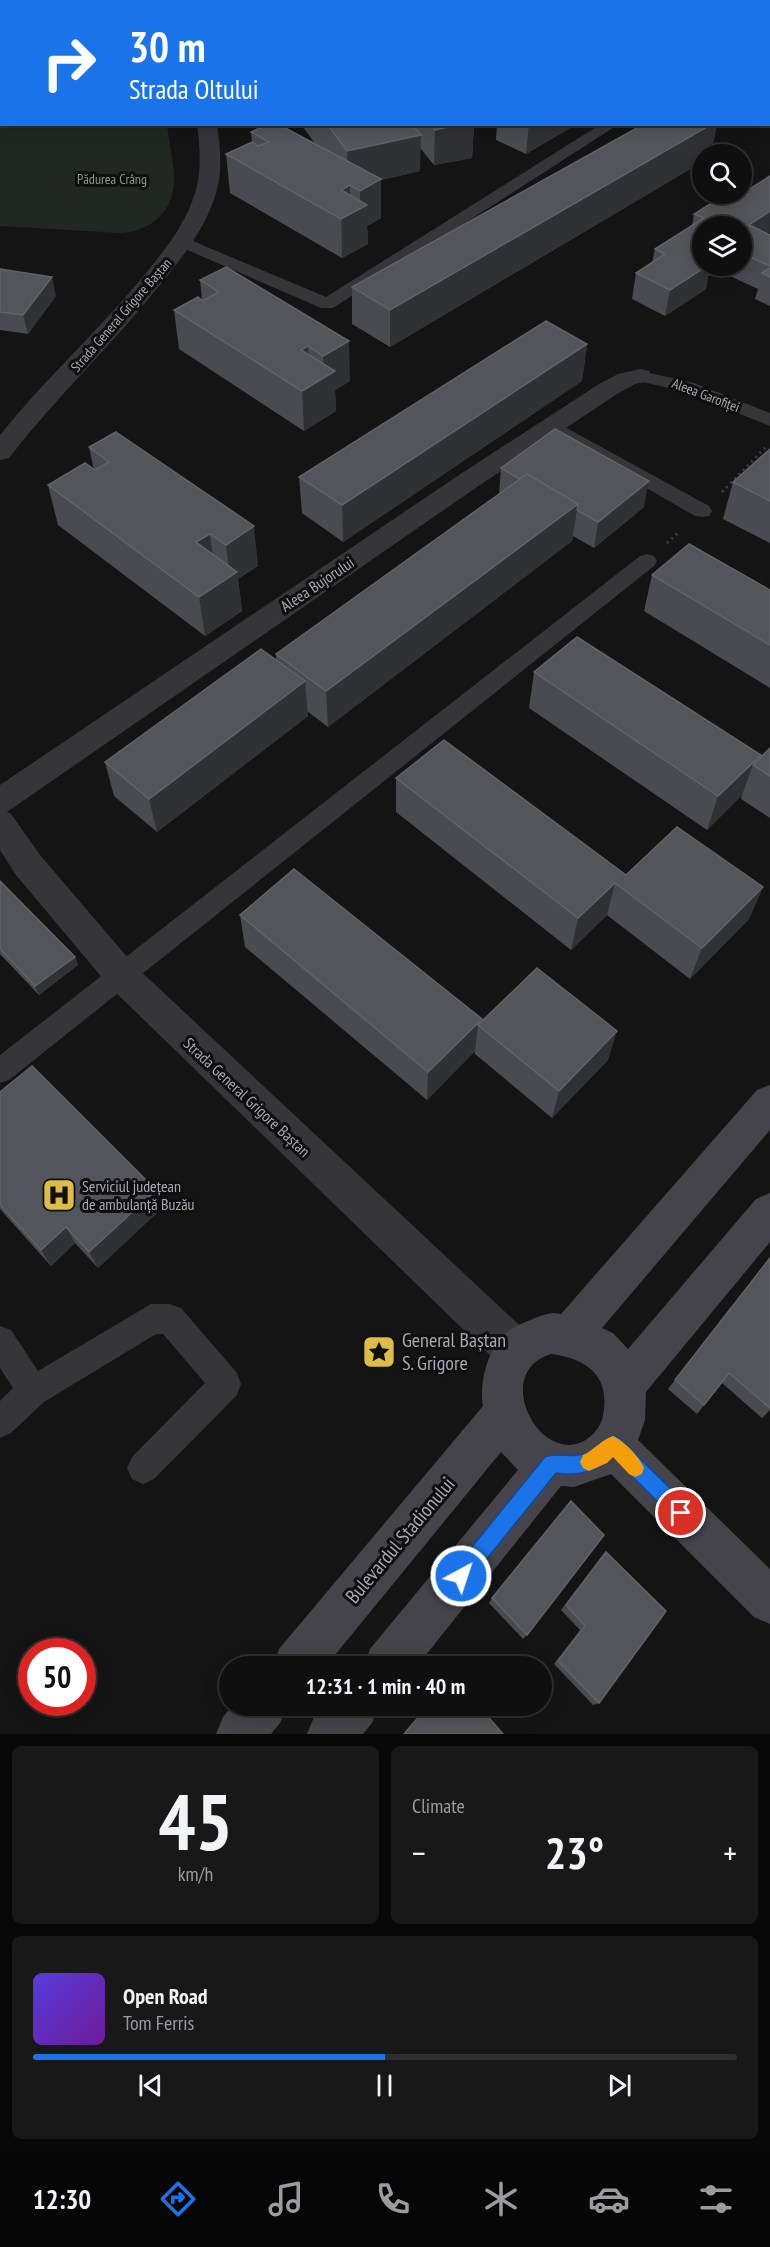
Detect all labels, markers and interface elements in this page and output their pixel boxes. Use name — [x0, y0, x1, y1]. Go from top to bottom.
text: 30 m — [129, 19, 206, 74]
icon: right — [30, 24, 108, 102]
text: Strada Oltului — [129, 72, 259, 106]
map controls — [692, 144, 752, 276]
button: search — [692, 144, 752, 204]
park label: Pădurea Crâng — [77, 170, 147, 188]
button: layers — [692, 216, 752, 276]
street label: Strada General Grigore Baștan — [67, 254, 175, 376]
street label: Aleea Garofiței — [670, 374, 742, 416]
street label: Aleea Bujorului — [276, 552, 358, 616]
street label: Strada General Grigore Baștan — [180, 1033, 314, 1161]
place label: Serviciul județean de ambulanță Buzău — [82, 1176, 195, 1214]
hospital icon: Serviciul județean de ambulanță Buzău — [41, 1177, 77, 1213]
place label: General Baștan S. Grigore — [402, 1327, 506, 1376]
place icon: General Baștan S. Grigore — [361, 1334, 397, 1370]
street label: Bulevardul Stadionului — [340, 1472, 460, 1608]
pin — [655, 1487, 706, 1538]
icon: arrive — [664, 1496, 697, 1529]
position arrow — [429, 1544, 493, 1608]
speed limit sign: 50 — [18, 1638, 96, 1716]
text: 12:31 · 1 min · 40 m — [306, 1672, 465, 1700]
text: 45 — [158, 1771, 233, 1872]
text: Climate — [412, 1793, 465, 1819]
text: 23° — [545, 1823, 604, 1881]
text: − — [412, 1831, 426, 1874]
text: + — [723, 1831, 737, 1874]
text: km/h — [178, 1861, 213, 1887]
text: Open Road — [123, 1982, 208, 2010]
text: Tom Ferris — [123, 2010, 194, 2036]
icon: previous — [134, 2069, 167, 2102]
icon: pause — [368, 2069, 401, 2102]
icon: next — [603, 2069, 636, 2102]
icon: directions — [157, 2178, 199, 2220]
icon: music — [265, 2178, 307, 2220]
icon: phone — [372, 2178, 414, 2220]
icon: climate — [480, 2178, 522, 2220]
icon: car — [588, 2178, 630, 2220]
icon: filters — [695, 2178, 737, 2220]
text: 12:30 — [33, 2182, 91, 2216]

